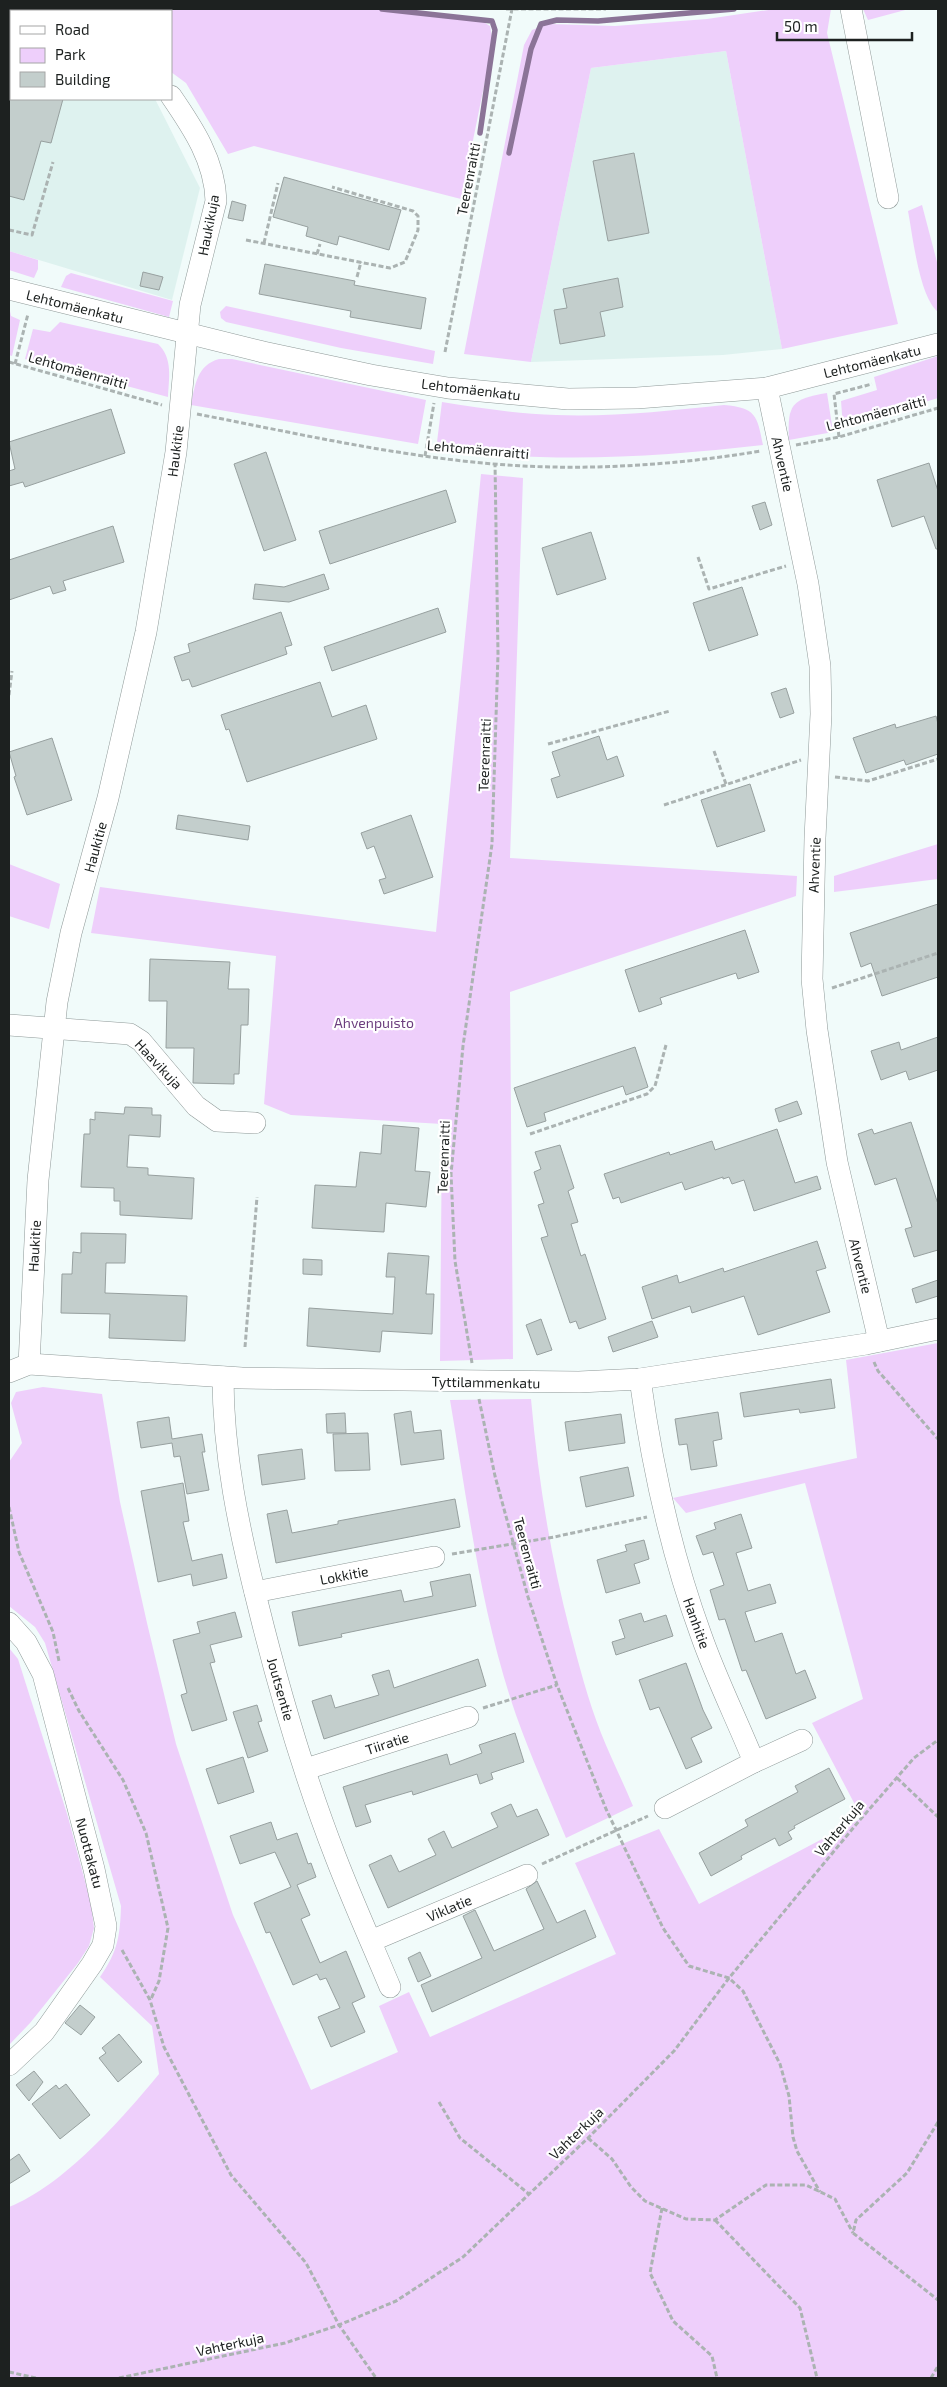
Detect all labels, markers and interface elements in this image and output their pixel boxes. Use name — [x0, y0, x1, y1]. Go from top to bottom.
legend — [10, 10, 172, 100]
scale bar — [777, 10, 912, 42]
text: 50 m — [784, 17, 818, 35]
text: Road — [55, 20, 90, 38]
text: Park — [55, 45, 86, 63]
text: Building — [55, 70, 111, 88]
street label: Teerenraitti — [453, 141, 483, 217]
street label: Haukikuja — [194, 193, 222, 257]
street label: Lehtomäenkatu — [25, 286, 125, 326]
street label: Lehtomäenkatu — [822, 341, 922, 381]
street label: Lehtomäenraitti — [26, 348, 130, 392]
street label: Lehtomäenkatu — [420, 374, 522, 404]
street label: Lehtomäenraitti — [824, 392, 928, 434]
street label: Haukitie — [163, 424, 187, 478]
street label: Ahventie — [768, 435, 798, 493]
street label: Lehtomäenraitti — [426, 436, 530, 462]
street label: Teerenraitti — [474, 718, 494, 792]
street label: Haukitie — [80, 820, 110, 874]
street label: Ahventie — [805, 837, 823, 893]
park label: Ahvenpuisto — [334, 1014, 414, 1031]
street label: Haavikuja — [132, 1036, 186, 1092]
street label: Teerenraitti — [433, 1120, 453, 1194]
street label: Haukitie — [24, 1220, 44, 1272]
street label: Ahventie — [846, 1237, 876, 1295]
street label: Tyttilammenkatu — [431, 1373, 541, 1391]
street label: Teerenraitti — [510, 1515, 546, 1591]
street label: Lokkitie — [318, 1562, 370, 1588]
street label: Hanhitie — [680, 1595, 714, 1651]
street label: Joutsentie — [264, 1655, 298, 1723]
street label: Tiiratie — [363, 1728, 411, 1758]
street label: Vahterkuja — [810, 1796, 868, 1860]
street label: Nuottakatu — [72, 1816, 108, 1890]
street label: Viklatie — [424, 1891, 474, 1925]
street label: Vahterkuja — [545, 2103, 607, 2163]
street label: Vahterkuja — [195, 2329, 265, 2359]

